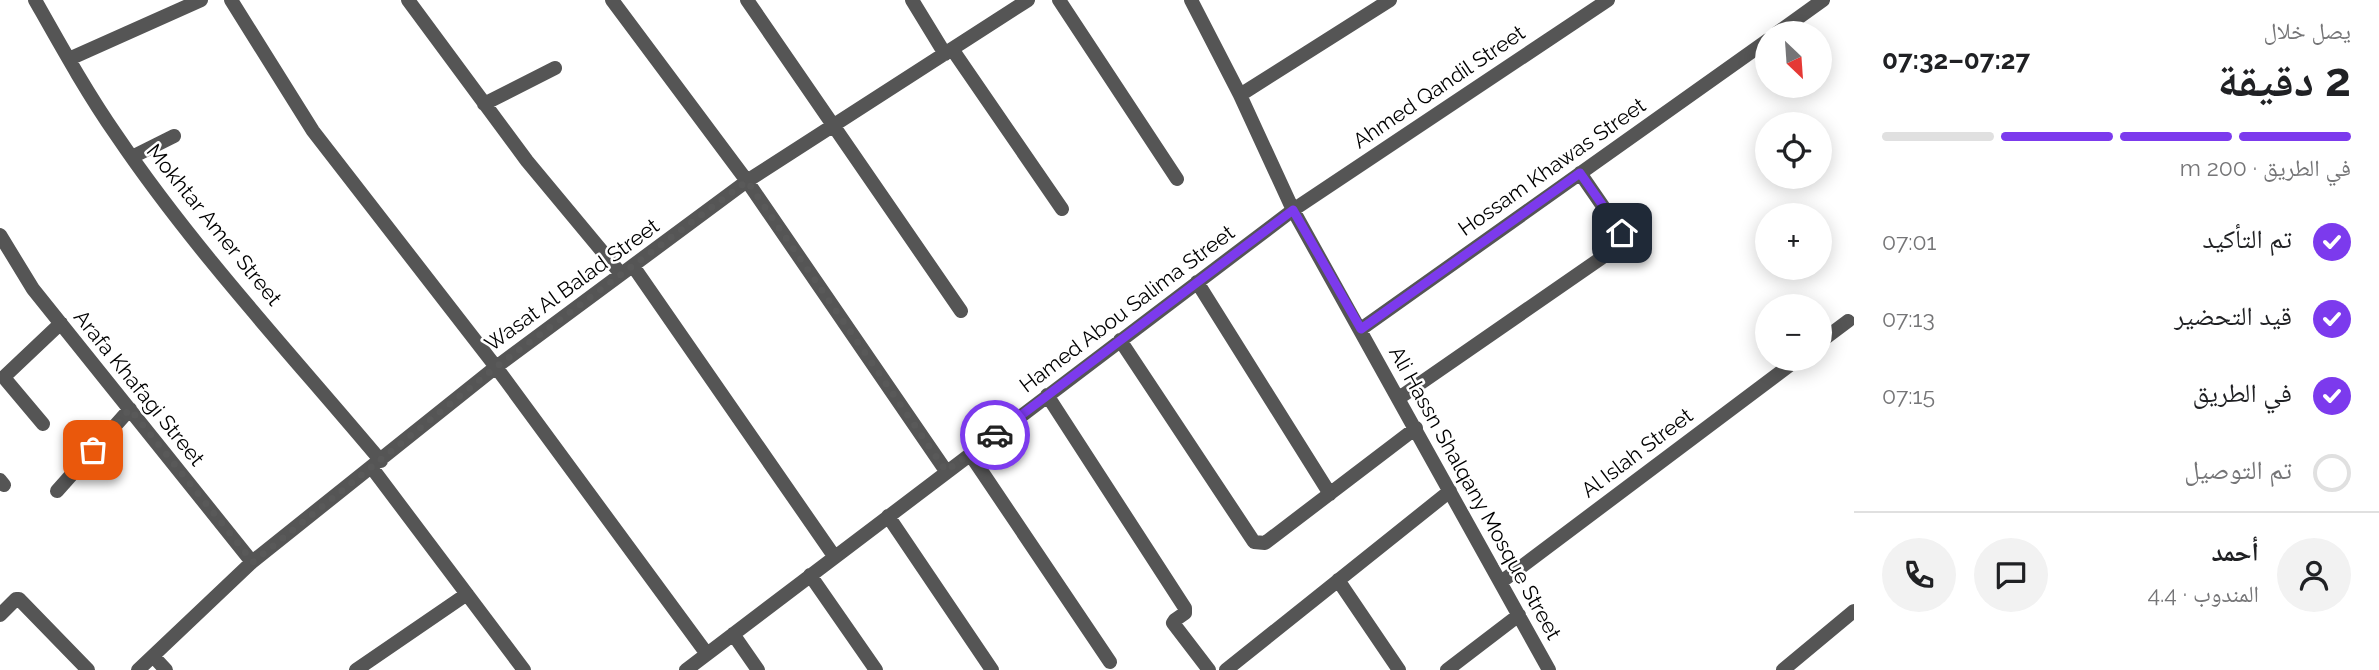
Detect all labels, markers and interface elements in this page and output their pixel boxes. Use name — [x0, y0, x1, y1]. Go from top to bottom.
text: يصل خلال — [2263, 17, 2351, 44]
street label: Ahmed Qandil Street — [1348, 20, 1529, 153]
north arrow — [1755, 21, 1832, 98]
map controls — [1755, 21, 1832, 371]
text: 07:27–07:32 — [1882, 45, 2030, 75]
text: 2 دقيقة — [2217, 53, 2351, 107]
street label: Hossam Khawas Street — [1453, 92, 1650, 241]
button: locate — [1755, 112, 1832, 189]
street label: Mokhtar Amer Street — [142, 139, 287, 310]
text: في الطريق · 200 m — [2180, 154, 2351, 181]
pin — [1592, 203, 1652, 263]
button: + — [1755, 203, 1832, 280]
street label: Wasat Al Balad Street — [480, 213, 664, 356]
icon: home — [1603, 214, 1641, 252]
street label: Hamed Abou Salima Street — [1014, 220, 1239, 398]
icon: check — [2313, 223, 2351, 261]
text: تم التأكيد — [2203, 224, 2292, 254]
text: 07:01 — [1882, 228, 1936, 255]
button: − — [1755, 294, 1832, 371]
icon: check — [2313, 300, 2351, 338]
text: قيد التحضير — [2174, 301, 2292, 331]
street label: Arafa Khafagi Street — [69, 305, 210, 471]
text: 07:13 — [1882, 305, 1935, 332]
street label: Ali Hassn Shalqany Mosque Street — [1384, 342, 1567, 644]
icon: check — [2313, 377, 2351, 415]
text: في الطريق — [2192, 378, 2292, 408]
text: 07:15 — [1882, 382, 1935, 409]
courier — [960, 400, 1030, 470]
street label: Al Islah Street — [1576, 403, 1697, 503]
icon: car — [976, 416, 1014, 454]
pin — [63, 420, 123, 480]
icon: bag — [74, 431, 112, 469]
text: تم التوصيل — [2184, 455, 2292, 485]
text: أحمد — [2211, 537, 2259, 567]
button: phone — [1882, 538, 1956, 612]
button: chat — [1974, 538, 2048, 612]
button: person — [2277, 538, 2351, 612]
text: المندوب · 4.4 — [2147, 580, 2259, 607]

